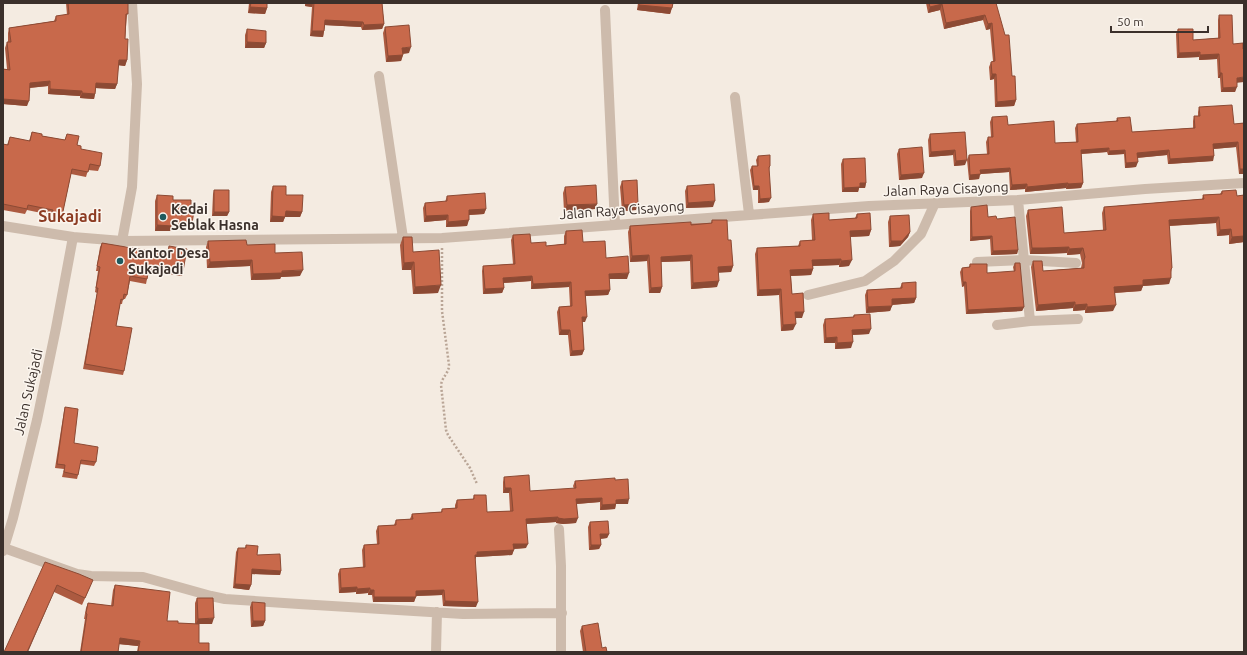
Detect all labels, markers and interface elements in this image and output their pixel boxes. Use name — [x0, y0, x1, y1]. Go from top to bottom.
scale bar — [1111, 8, 1208, 34]
text: 50 m — [1117, 15, 1144, 28]
street label: Jalan Raya Cisayong — [883, 179, 1009, 199]
street label: Jalan Raya Cisayong — [559, 198, 685, 222]
place label: Kedai Seblak Hasna — [171, 201, 259, 233]
district label: Sukajadi — [38, 207, 102, 225]
marker: Kedai Seblak Hasna — [158, 212, 168, 222]
place label: Kantor Desa Sukajadi — [128, 245, 209, 277]
marker: Kantor Desa Sukajadi — [115, 256, 125, 266]
street label: Jalan Sukajadi — [10, 347, 46, 437]

